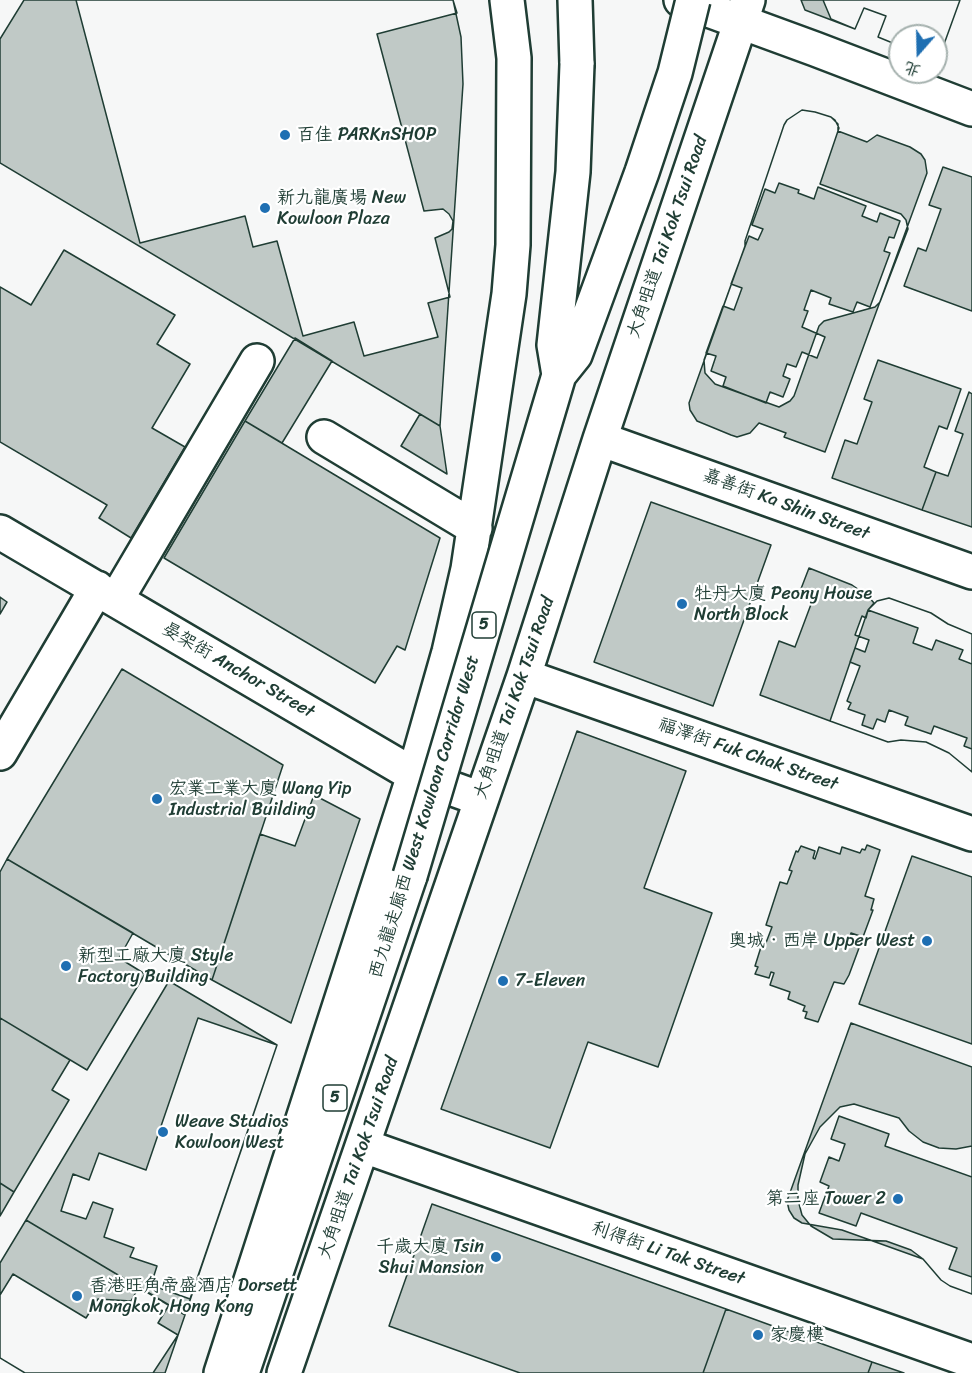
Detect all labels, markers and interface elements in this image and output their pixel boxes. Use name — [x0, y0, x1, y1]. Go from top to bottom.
north arrow — [888, 24, 948, 84]
text: 北 — [900, 53, 925, 86]
place label: 百佳 PARKnSHOP — [297, 124, 436, 146]
marker: 百佳 PARKnSHOP — [278, 128, 292, 142]
street label: 大角咀道 Tai Kok Tsui Road — [623, 133, 713, 341]
place label: 新九龍廣場 New Kowloon Plaza — [277, 187, 406, 230]
marker: 新九龍廣場 New Kowloon Plaza — [258, 201, 272, 215]
street label: 嘉善街 Ka Shin Street — [700, 465, 872, 545]
place label: 牡丹大廈 Peony House North Block — [694, 583, 872, 626]
street label: 大角咀道 Tai Kok Tsui Road — [470, 594, 560, 802]
marker: 牡丹大廈 Peony House North Block — [675, 597, 689, 611]
road number: 5 — [472, 612, 496, 638]
street label: 晏架街 Anchor Street — [158, 619, 318, 723]
street label: 西九龍走廊西 West Kowloon Corridor West — [365, 653, 485, 981]
street label: 福澤街 Fuk Chak Street — [655, 714, 841, 796]
place label: 宏業工業大廈 Wang Yip Industrial Building — [169, 778, 351, 820]
marker: 宏業工業大廈 Wang Yip Industrial Building — [150, 792, 164, 806]
place label: 奧城．西岸 Upper West — [729, 930, 915, 952]
marker: 奧城．西岸 Upper West — [920, 934, 934, 948]
place label: 新型工廠大廈 Style Factory Building — [78, 945, 234, 988]
marker: 新型工廠大廈 Style Factory Building — [59, 959, 73, 973]
place label: 7-Eleven — [515, 970, 585, 992]
marker: 7-Eleven — [496, 974, 510, 988]
street label: 大角咀道 Tai Kok Tsui Road — [314, 1054, 404, 1262]
road number: 5 — [323, 1085, 347, 1111]
place label: Weave Studios Kowloon West — [175, 1111, 288, 1154]
marker: Weave Studios Kowloon West — [156, 1125, 170, 1139]
place label: 第二座 Tower 2 — [766, 1188, 886, 1210]
marker: 第二座 Tower 2 — [891, 1192, 905, 1206]
street label: 利得街 Li Tak Street — [589, 1218, 747, 1290]
place label: 千歲大廈 Tsin Shui Mansion — [376, 1236, 484, 1278]
marker: 千歲大廈 Tsin Shui Mansion — [489, 1250, 503, 1264]
place label: 香港旺角帝盛酒店 Dorsett Mongkok, Hong Kong — [89, 1275, 297, 1318]
marker: 香港旺角帝盛酒店 Dorsett Mongkok, Hong Kong — [70, 1289, 84, 1303]
place label: 家慶樓 — [770, 1324, 824, 1346]
marker: 家慶樓 — [751, 1328, 765, 1342]

